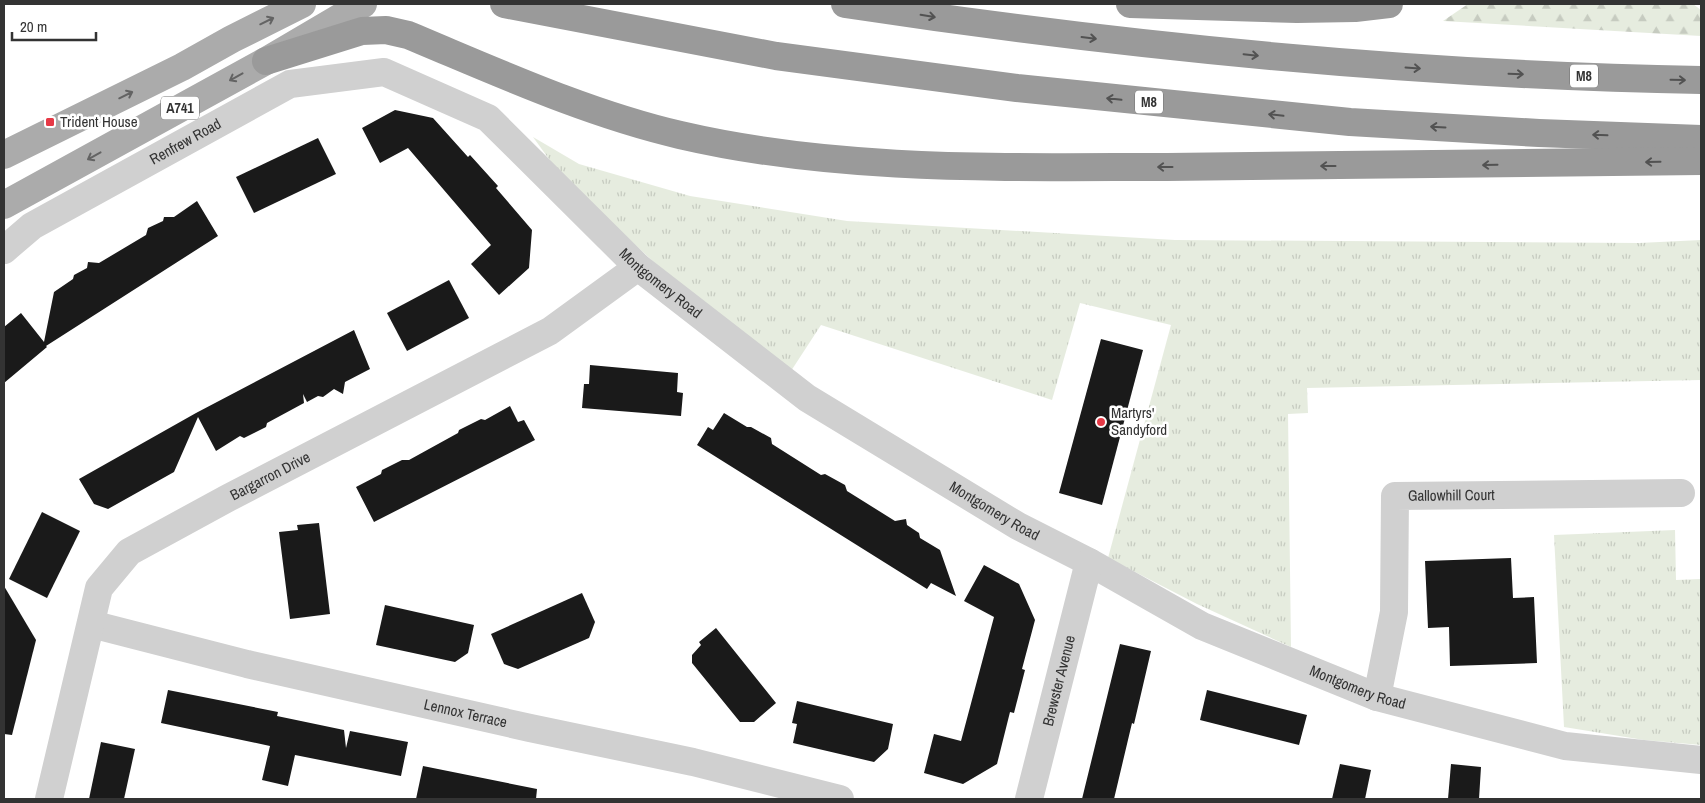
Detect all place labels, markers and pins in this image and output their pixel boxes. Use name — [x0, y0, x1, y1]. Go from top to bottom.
place label: Trident House — [60, 111, 138, 132]
marker: Trident House — [44, 116, 56, 128]
place label: Martyrs' Sandyford — [1111, 402, 1167, 440]
marker: Martyrs' Sandyford — [1095, 416, 1107, 428]

